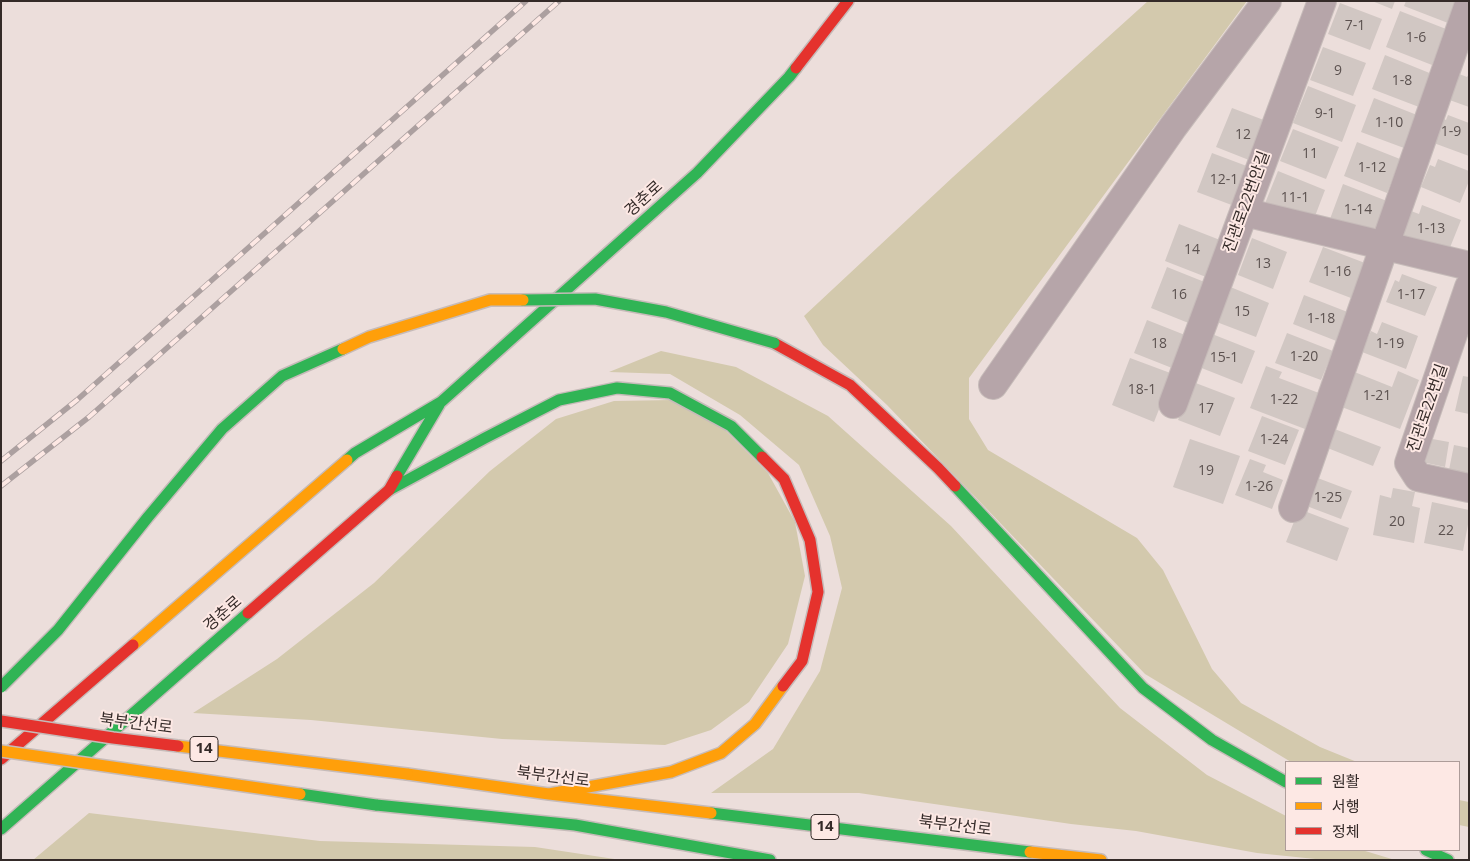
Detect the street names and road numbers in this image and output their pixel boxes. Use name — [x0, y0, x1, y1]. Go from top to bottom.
street label: 진관로22번안길 — [1220, 149, 1274, 255]
street label: 경춘로 — [621, 177, 667, 221]
street label: 진관로22번길 — [1404, 361, 1452, 455]
street label: 경춘로 — [200, 592, 246, 636]
street label: 북부간선로 — [98, 710, 174, 738]
road number: 14 — [190, 736, 218, 762]
street label: 북부간선로 — [515, 763, 591, 791]
street label: 북부간선로 — [917, 812, 993, 840]
road number: 14 — [811, 814, 839, 840]

